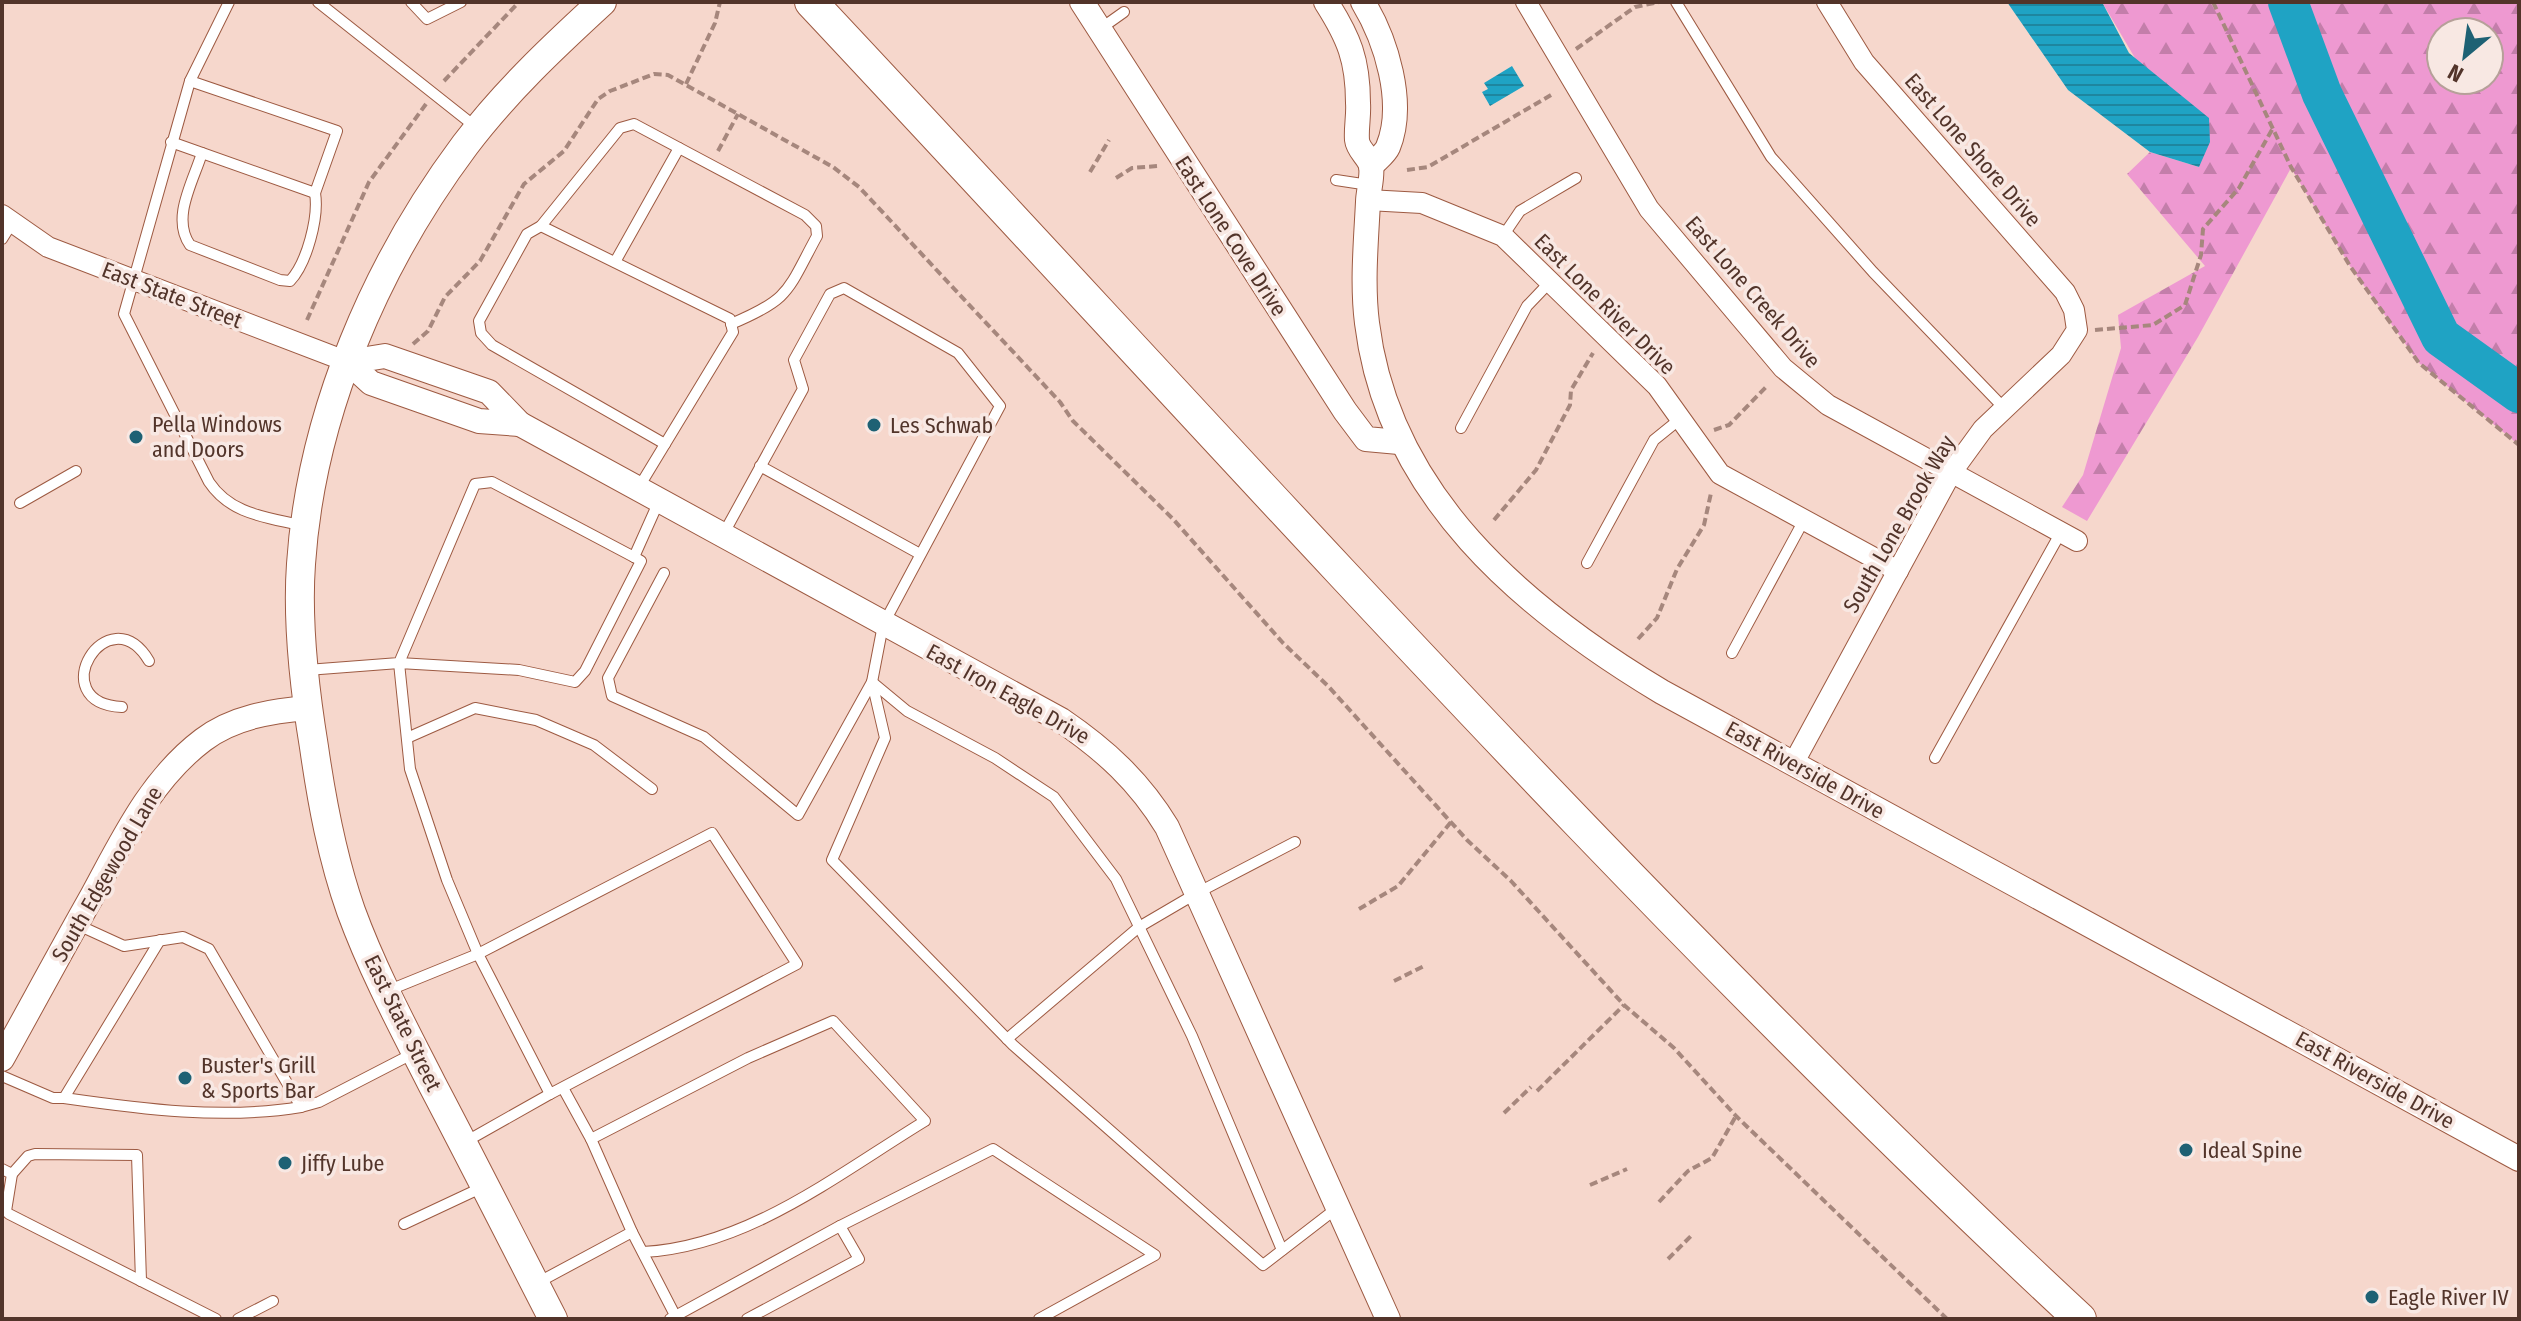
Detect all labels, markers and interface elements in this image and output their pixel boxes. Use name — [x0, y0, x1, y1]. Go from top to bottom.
north arrow — [2425, 16, 2505, 96]
text: N — [2443, 58, 2468, 88]
street label: East Lone Shore Drive — [1899, 68, 2047, 232]
street label: East Lone Cove Drive — [1169, 151, 1293, 321]
street label: East Lone Creek Drive — [1680, 210, 1826, 374]
street label: East Lone River Drive — [1529, 228, 1681, 380]
street label: East State Street — [98, 256, 247, 334]
place label: Pella Windows and Doors — [152, 411, 282, 463]
place label: Les Schwab — [890, 412, 993, 439]
marker: Les Schwab — [865, 416, 883, 434]
marker: Pella Windows and Doors — [127, 428, 145, 446]
street label: South Lone Brook Way — [1837, 430, 1961, 617]
street label: East Iron Eagle Drive — [921, 638, 1095, 750]
street label: East Riverside Drive — [1721, 715, 1889, 825]
street label: South Edgewood Lane — [46, 782, 168, 966]
street label: East State Street — [358, 950, 448, 1096]
street label: East Riverside Drive — [2291, 1025, 2459, 1135]
place label: Buster's Grill & Sports Bar — [201, 1052, 316, 1104]
marker: Buster's Grill & Sports Bar — [176, 1069, 194, 1087]
place label: Ideal Spine — [2202, 1137, 2302, 1164]
marker: Ideal Spine — [2177, 1141, 2195, 1159]
place label: Jiffy Lube — [301, 1150, 385, 1177]
marker: Jiffy Lube — [276, 1154, 294, 1172]
place label: Eagle River IV — [2388, 1284, 2509, 1311]
marker: Eagle River IV — [2363, 1288, 2381, 1306]

